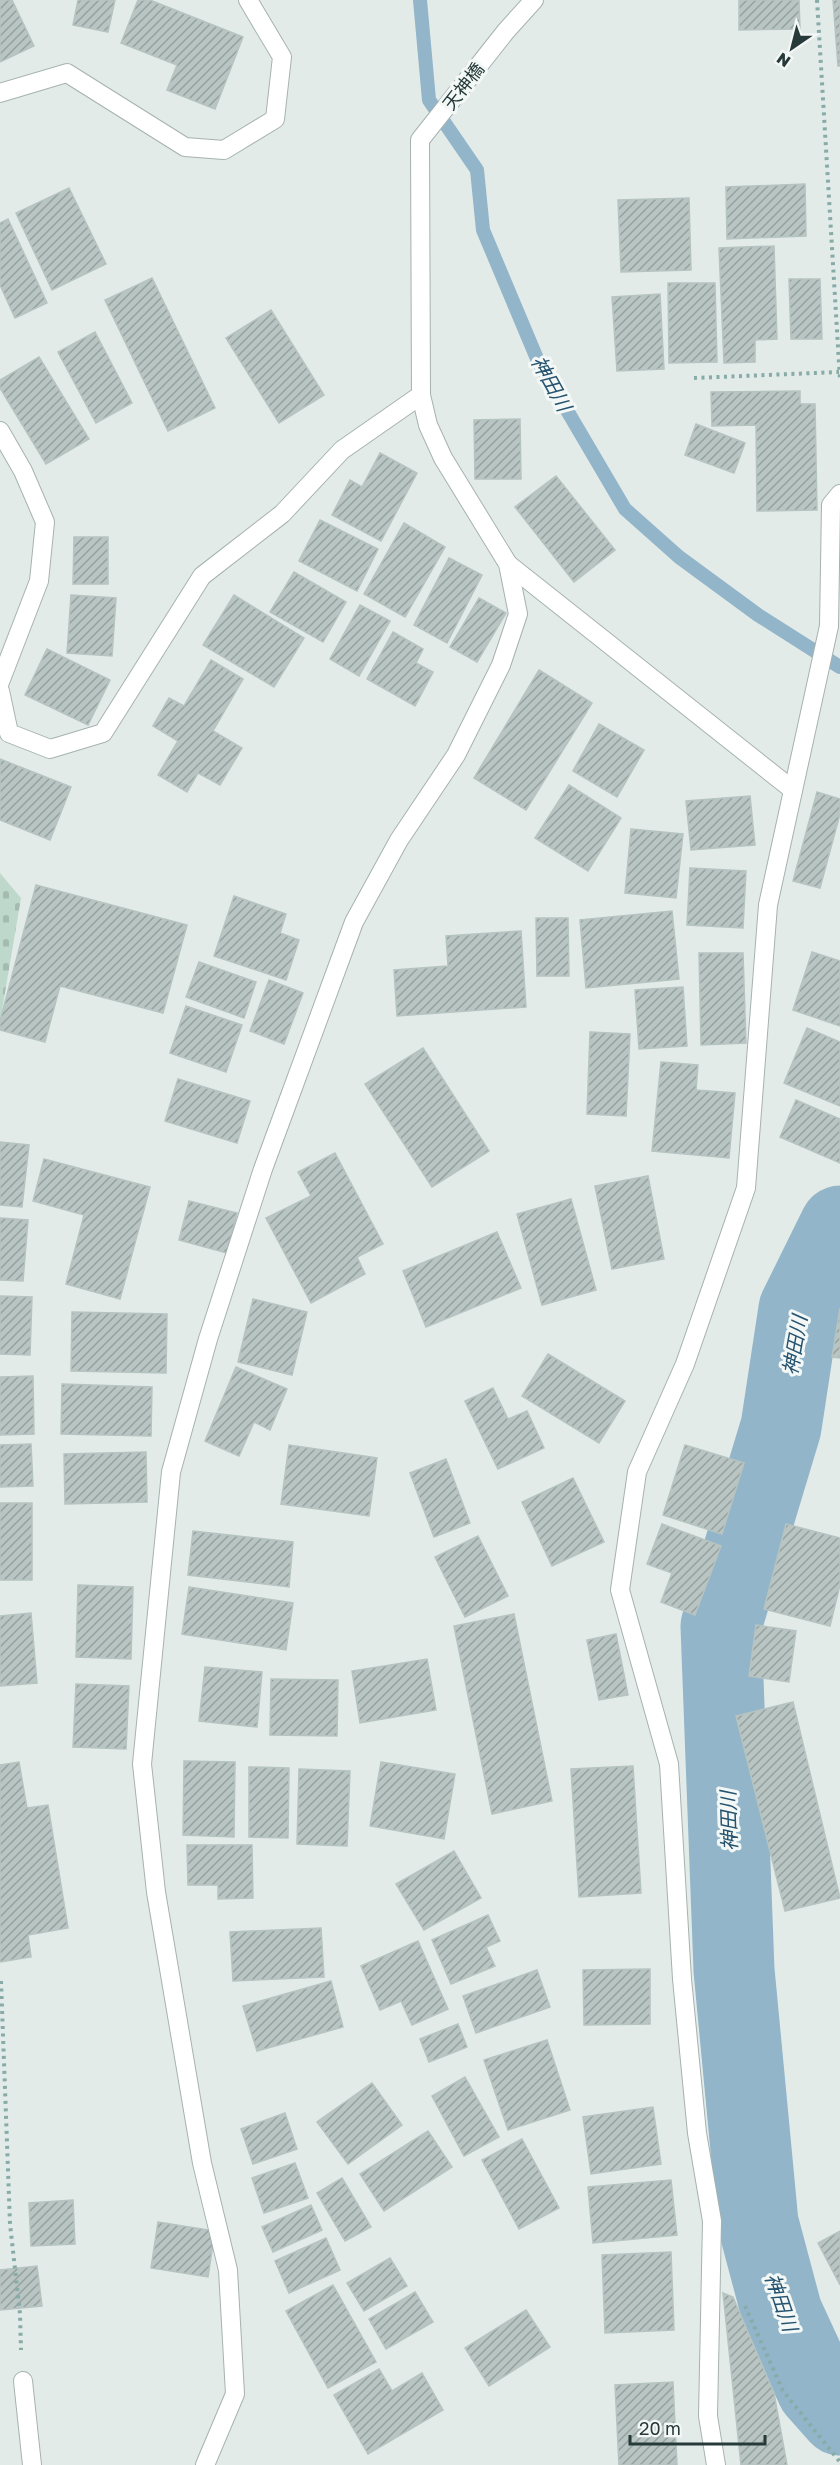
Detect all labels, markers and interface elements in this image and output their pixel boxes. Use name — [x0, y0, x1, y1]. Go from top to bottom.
north arrow — [762, 18, 822, 78]
text: N — [773, 49, 794, 72]
street label: 天神橋 — [438, 58, 488, 114]
water label: 神田川 — [527, 351, 578, 417]
water label: 神田川 — [777, 1311, 811, 1377]
water label: 神田川 — [715, 1789, 741, 1851]
water label: 神田川 — [761, 2270, 804, 2336]
scale bar — [630, 2408, 765, 2446]
text: 20 m — [639, 2417, 681, 2439]

